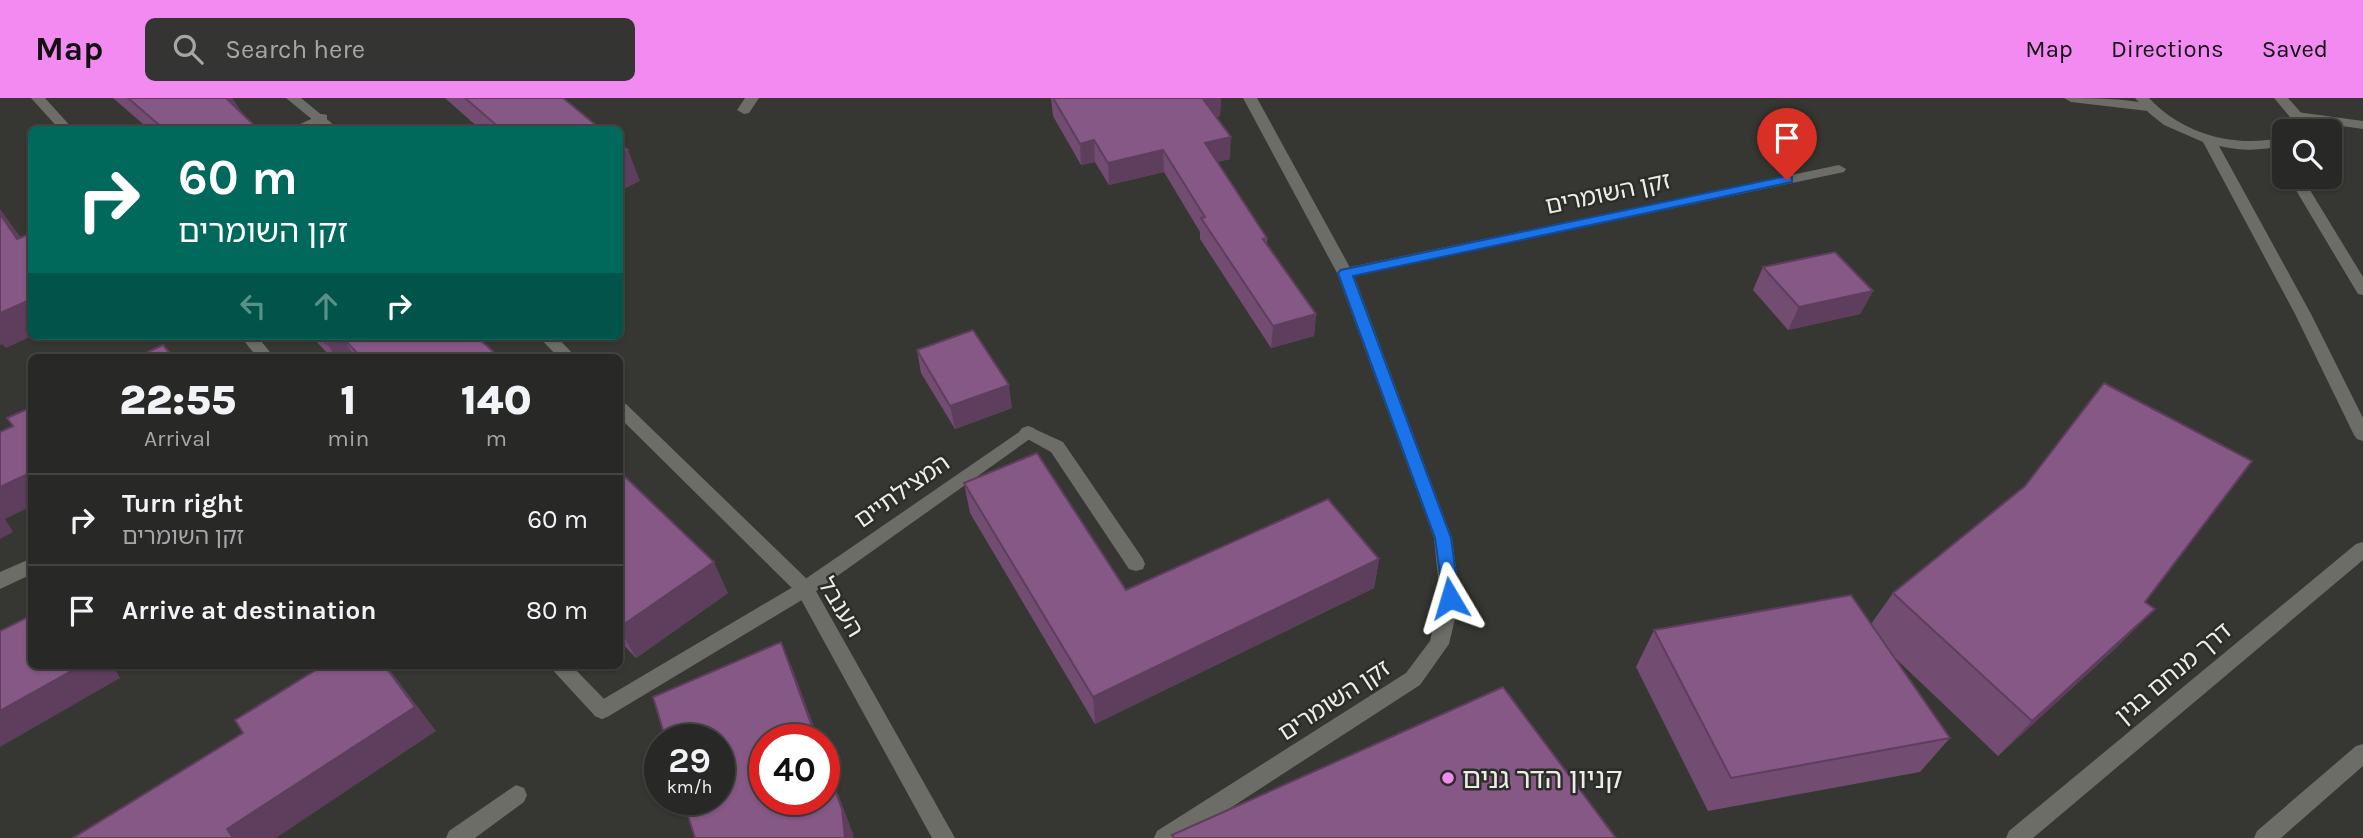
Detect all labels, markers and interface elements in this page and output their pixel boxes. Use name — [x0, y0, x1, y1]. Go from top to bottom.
search box — [145, 18, 635, 81]
text: Map — [35, 30, 103, 68]
icon: search — [169, 30, 207, 68]
text: Search here — [225, 34, 365, 65]
text: Map — [2025, 35, 2073, 63]
text: Directions — [2111, 35, 2224, 63]
text: Saved — [2262, 35, 2328, 63]
pin — [1757, 108, 1817, 180]
icon: arrive — [1768, 119, 1806, 157]
map controls — [2272, 119, 2342, 189]
button: search — [2272, 119, 2342, 189]
text: 60 m — [178, 149, 298, 206]
icon: right — [63, 154, 154, 245]
street label: זקן השומרים — [1543, 166, 1673, 220]
text: זקן השומרים — [178, 213, 348, 250]
icon: left — [234, 287, 272, 325]
icon: ahead — [307, 287, 345, 325]
icon: right — [380, 287, 418, 325]
text: 22:55 — [119, 375, 236, 425]
text: 1 — [340, 375, 356, 425]
text: 140 — [461, 375, 532, 425]
text: Arrival — [144, 425, 211, 452]
text: min — [327, 425, 369, 452]
text: m — [485, 425, 507, 452]
street label: המצילתיים — [849, 448, 955, 534]
text: Turn right — [122, 488, 243, 519]
icon: right — [63, 501, 101, 539]
text: 60 m — [527, 504, 588, 535]
text: זקן השומרים — [122, 523, 244, 550]
position arrow — [1413, 561, 1487, 635]
street label: הענבל — [812, 572, 870, 642]
icon: arrive — [63, 592, 101, 630]
text: Arrive at destination — [122, 595, 376, 626]
text: 80 m — [526, 595, 588, 626]
street label: דרך מנחם בגין — [2109, 616, 2237, 730]
street label: זקן השומרים — [1273, 653, 1395, 746]
speed limit sign: 40 — [749, 724, 840, 815]
text: 29 — [668, 740, 711, 781]
place label: קניון הדר גנים — [1462, 762, 1623, 795]
marker: קניון הדר גנים — [1440, 770, 1456, 786]
text: km/h — [667, 776, 712, 798]

